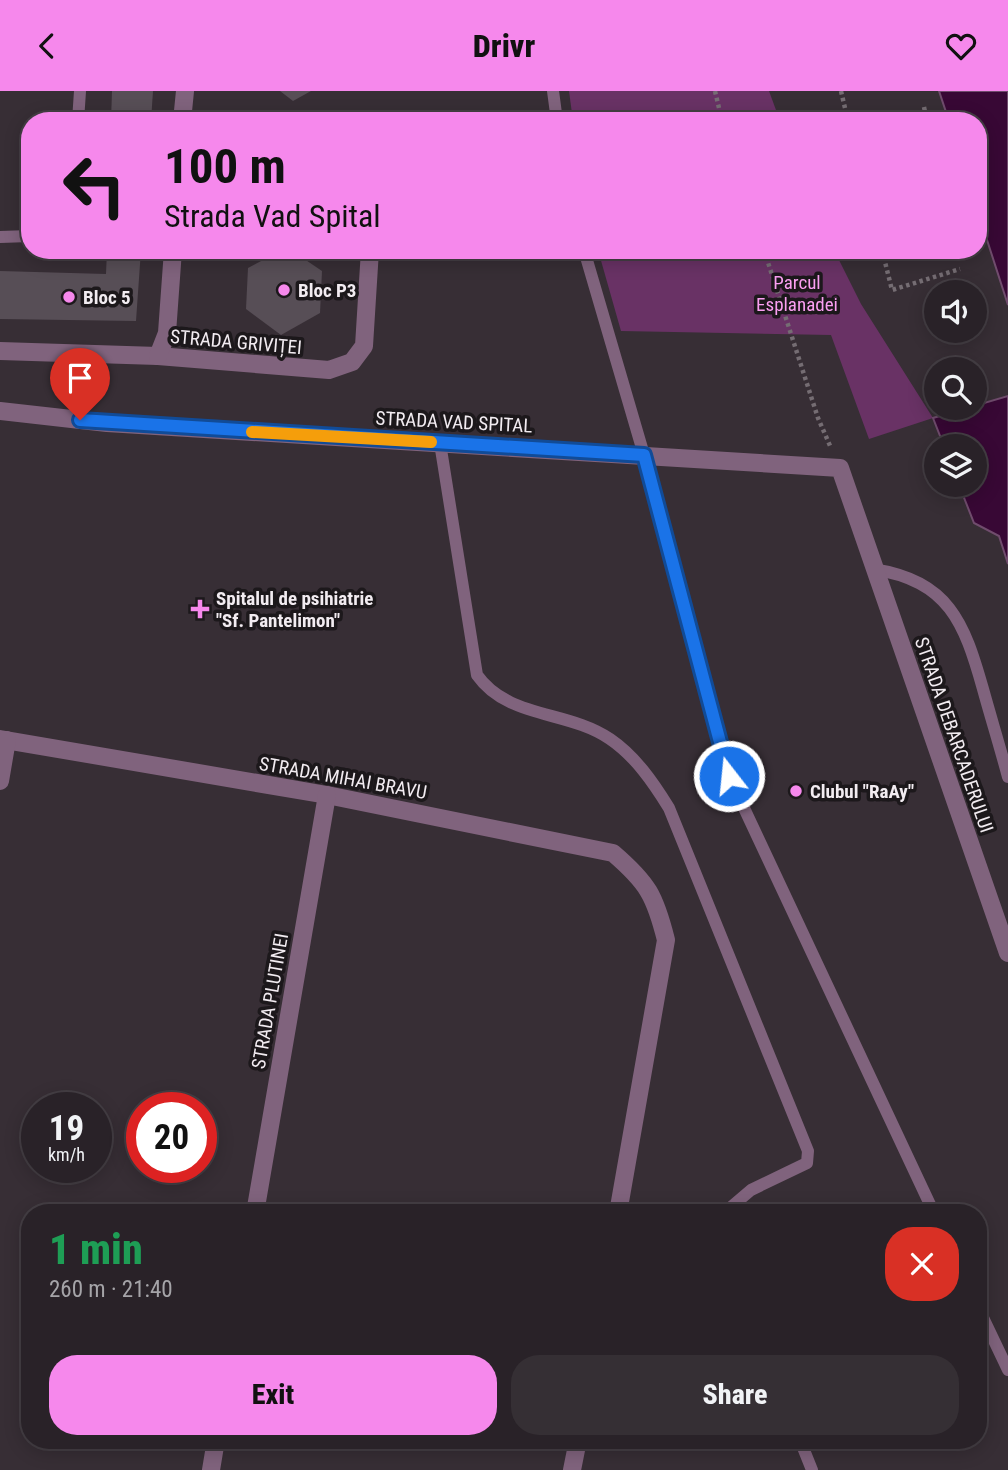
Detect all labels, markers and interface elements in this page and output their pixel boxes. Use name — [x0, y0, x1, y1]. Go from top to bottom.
icon: back — [28, 27, 66, 65]
text: Drivr — [473, 27, 535, 65]
icon: heart — [942, 27, 980, 65]
text: 100 m — [164, 138, 286, 195]
icon: left — [49, 140, 140, 231]
text: Strada Vad Spital — [164, 197, 381, 235]
park label: Parcul Esplanadei — [756, 271, 838, 316]
place label: Bloc P3 — [298, 279, 356, 302]
map controls — [924, 280, 987, 497]
button: sound — [924, 280, 987, 343]
marker: Bloc P3 — [276, 282, 292, 298]
place label: Bloc 5 — [83, 286, 131, 309]
marker: Bloc 5 — [61, 289, 77, 305]
street label: STRADA GRIVIȚEI — [169, 325, 303, 359]
pin — [50, 348, 110, 420]
button: search — [924, 357, 987, 420]
icon: arrive — [61, 359, 99, 397]
street label: STRADA VAD SPITAL — [375, 406, 533, 438]
button: layers — [924, 434, 987, 497]
place label: Spitalul de psihiatrie "Sf. Pantelimon" — [216, 587, 373, 632]
marker: Spitalul de psihiatrie "Sf. Pantelimon" — [190, 599, 210, 619]
street label: STRADA DEBARCADERULUI — [910, 634, 998, 836]
position arrow — [692, 739, 766, 813]
street label: STRADA MIHAI BRAVU — [257, 752, 429, 804]
place label: Clubul "RaAy" — [810, 780, 914, 803]
marker: Clubul "RaAy" — [788, 783, 804, 799]
street label: STRADA PLUTINEI — [247, 931, 293, 1071]
speed limit sign: 20 — [126, 1092, 217, 1183]
text: 19 — [49, 1108, 84, 1149]
text: km/h — [48, 1144, 85, 1165]
text: 1 min — [49, 1225, 143, 1274]
button: close — [885, 1227, 959, 1301]
text: 260 m · 21:40 — [49, 1276, 173, 1303]
button: Exit — [49, 1355, 497, 1435]
button: Share — [511, 1355, 959, 1435]

